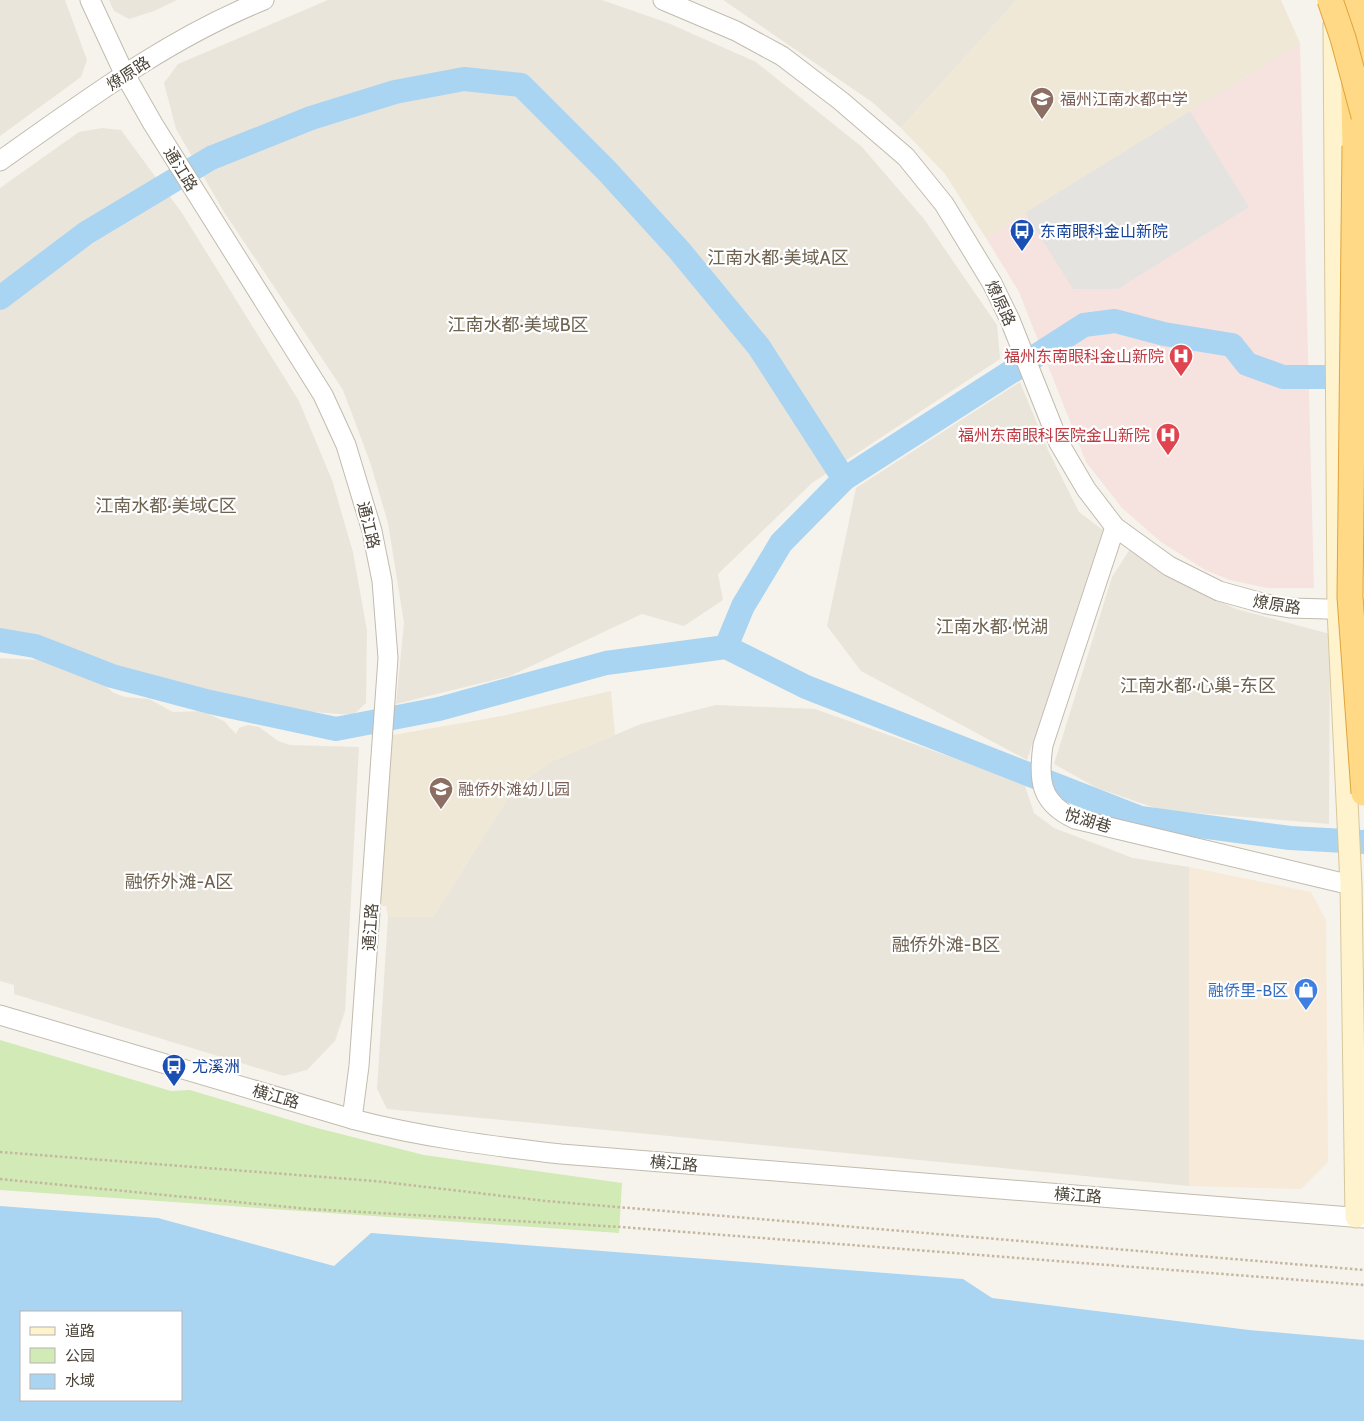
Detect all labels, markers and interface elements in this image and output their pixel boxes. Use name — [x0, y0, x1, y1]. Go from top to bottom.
street label: 燎原路 — [103, 52, 154, 94]
school or university icon: 福州江南水都中学 — [1029, 86, 1055, 120]
place label: 福州江南水都中学 — [1060, 90, 1188, 109]
street label: 通江路 — [160, 144, 201, 195]
bus stop icon: 东南眼科金山新院 — [1009, 218, 1035, 252]
place label: 东南眼科金山新院 — [1040, 222, 1168, 241]
district label: 江南水都·美域A区 — [707, 247, 849, 269]
street label: 燎原路 — [982, 277, 1019, 329]
district label: 江南水都·美域B区 — [447, 314, 589, 336]
hospital icon: 福州东南眼科金山新院 — [1168, 343, 1194, 377]
place label: 福州东南眼科金山新院 — [1004, 347, 1164, 366]
hospital icon: 福州东南眼科医院金山新院 — [1155, 422, 1181, 456]
place label: 福州东南眼科医院金山新院 — [958, 426, 1150, 445]
district label: 江南水都·美域C区 — [95, 495, 237, 517]
street label: 通江路 — [353, 500, 384, 551]
street label: 燎原路 — [1252, 591, 1302, 618]
district label: 江南水都·悦湖 — [936, 616, 1048, 638]
district label: 江南水都·心巢-东区 — [1120, 675, 1276, 697]
school or university icon: 融侨外滩幼儿园 — [428, 776, 454, 810]
place label: 融侨外滩幼儿园 — [458, 780, 570, 799]
street label: 悦湖巷 — [1062, 804, 1114, 837]
district label: 融侨外滩-A区 — [125, 871, 233, 893]
street label: 通江路 — [359, 902, 382, 952]
district label: 融侨外滩-B区 — [892, 934, 1000, 956]
shop icon: 融侨里-B区 — [1293, 977, 1319, 1011]
place label: 融侨里-B区 — [1208, 981, 1288, 1000]
bus stop icon: 尤溪洲 — [161, 1053, 187, 1087]
place label: 尤溪洲 — [192, 1057, 240, 1076]
street label: 横江路 — [250, 1081, 302, 1112]
street label: 横江路 — [649, 1152, 699, 1175]
street label: 横江路 — [1053, 1184, 1103, 1207]
legend — [20, 1311, 182, 1401]
text: 道路 — [65, 1322, 95, 1340]
text: 公园 — [65, 1347, 95, 1365]
text: 水域 — [65, 1372, 95, 1390]

